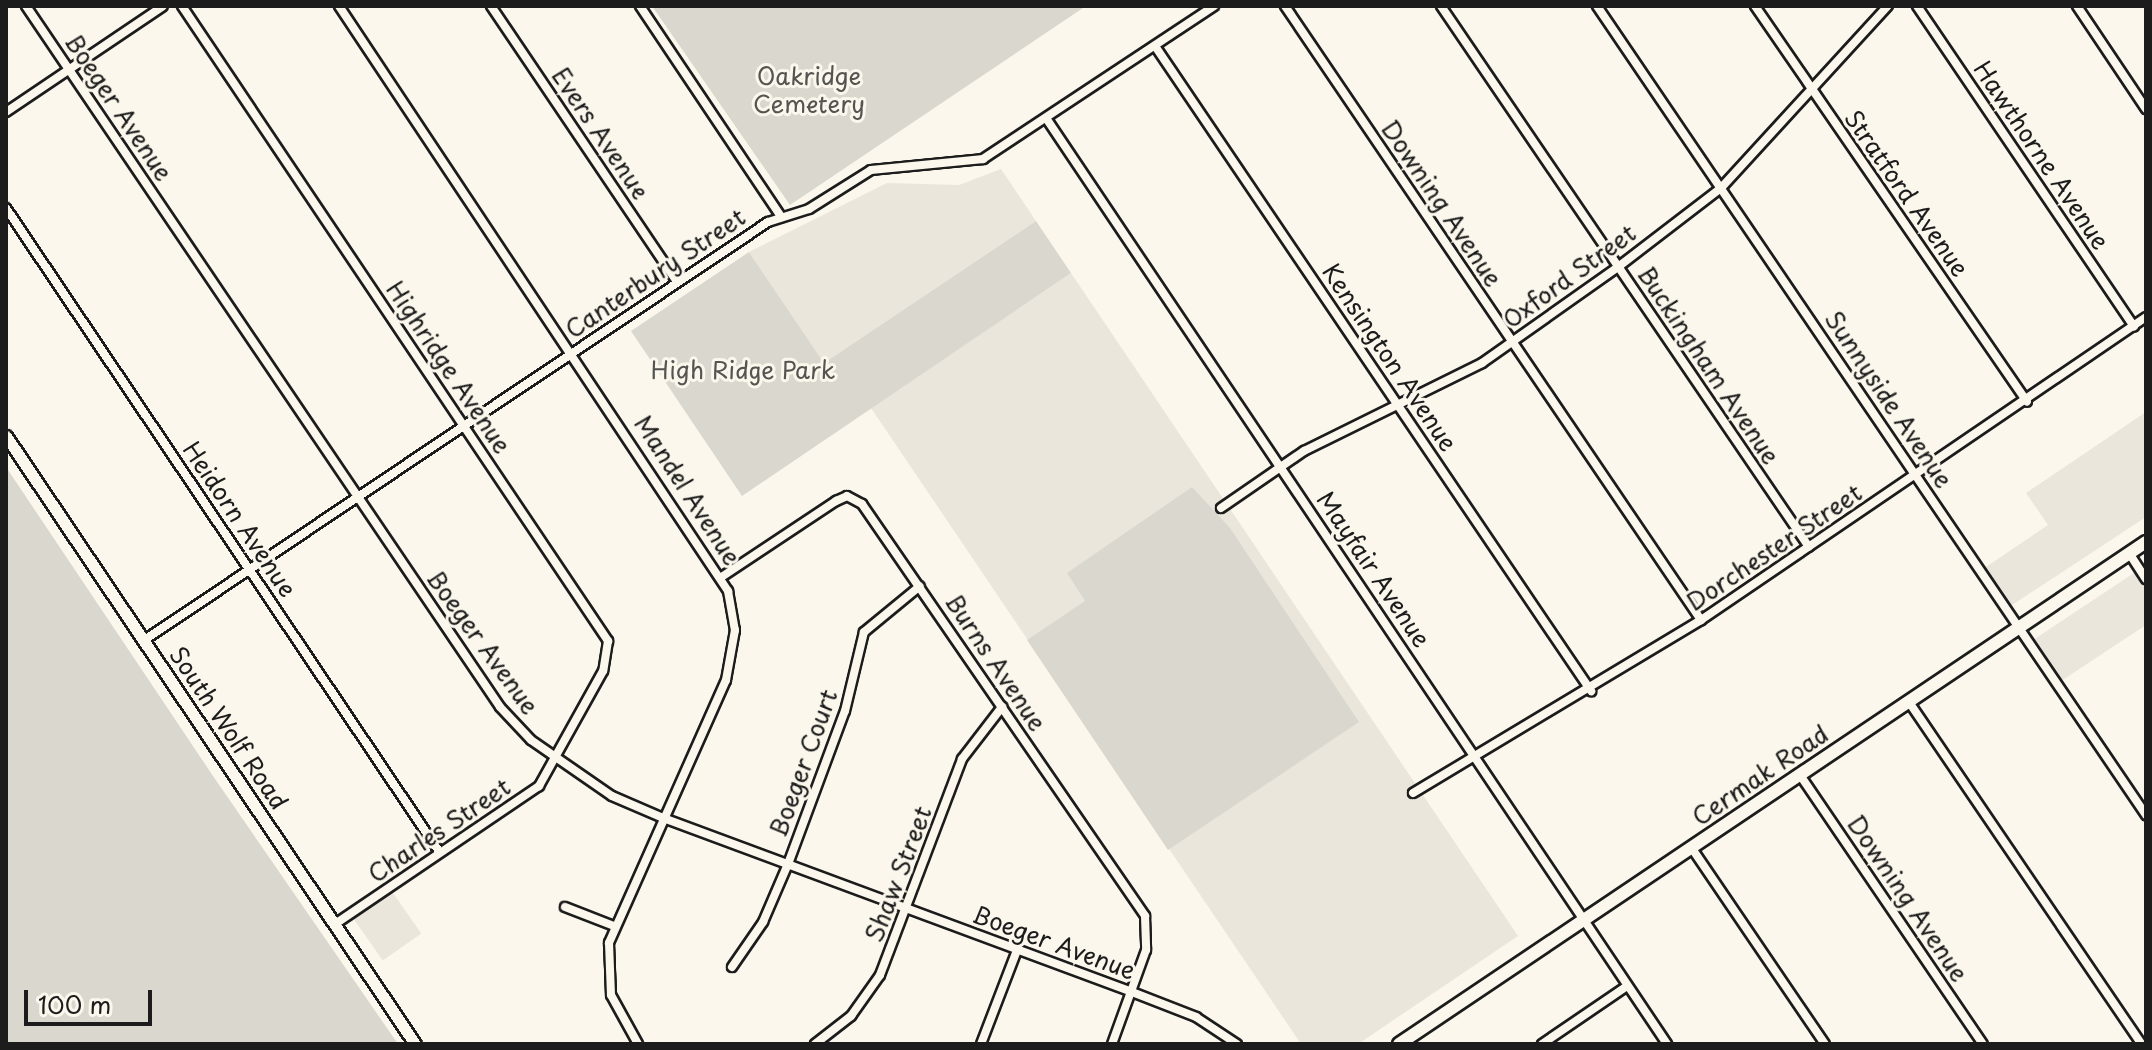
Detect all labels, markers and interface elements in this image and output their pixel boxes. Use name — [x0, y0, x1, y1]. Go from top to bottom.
street label: Boeger Avenue — [59, 28, 179, 186]
street label: Hawthorne Avenue — [1968, 56, 2116, 254]
street label: Evers Avenue — [547, 62, 655, 204]
park label: Oakridge Cemetery — [753, 62, 865, 118]
street label: Stratford Avenue — [1839, 104, 1975, 282]
street label: Downing Avenue — [1376, 115, 1508, 291]
street label: Canterbury Street — [559, 202, 751, 344]
street label: Oxford Street — [1497, 218, 1641, 334]
street label: Kensington Avenue — [1317, 259, 1463, 455]
street label: Buckingham Avenue — [1632, 261, 1786, 469]
street label: Highridge Avenue — [381, 276, 517, 458]
street label: Sunnyside Avenue — [1819, 305, 1959, 493]
park label: High Ridge Park — [650, 356, 836, 384]
street label: Mandel Avenue — [629, 409, 747, 571]
street label: Heidorn Avenue — [178, 436, 302, 602]
street label: Dorchester Street — [1680, 477, 1868, 617]
street label: Mayfair Avenue — [1311, 485, 1437, 653]
street label: Boeger Avenue — [421, 564, 545, 720]
street label: Burns Avenue — [940, 589, 1052, 735]
street label: South Wolf Road — [163, 640, 295, 816]
street label: Boeger Court — [763, 685, 843, 841]
street label: Cermak Road — [1686, 718, 1834, 832]
street label: Charles Street — [362, 771, 516, 889]
street label: Shaw Street — [859, 802, 937, 946]
street label: Downing Avenue — [1842, 810, 1974, 986]
street label: Boeger Avenue — [969, 899, 1139, 985]
scale bar — [28, 974, 156, 1024]
text: 100 m — [38, 986, 111, 1022]

